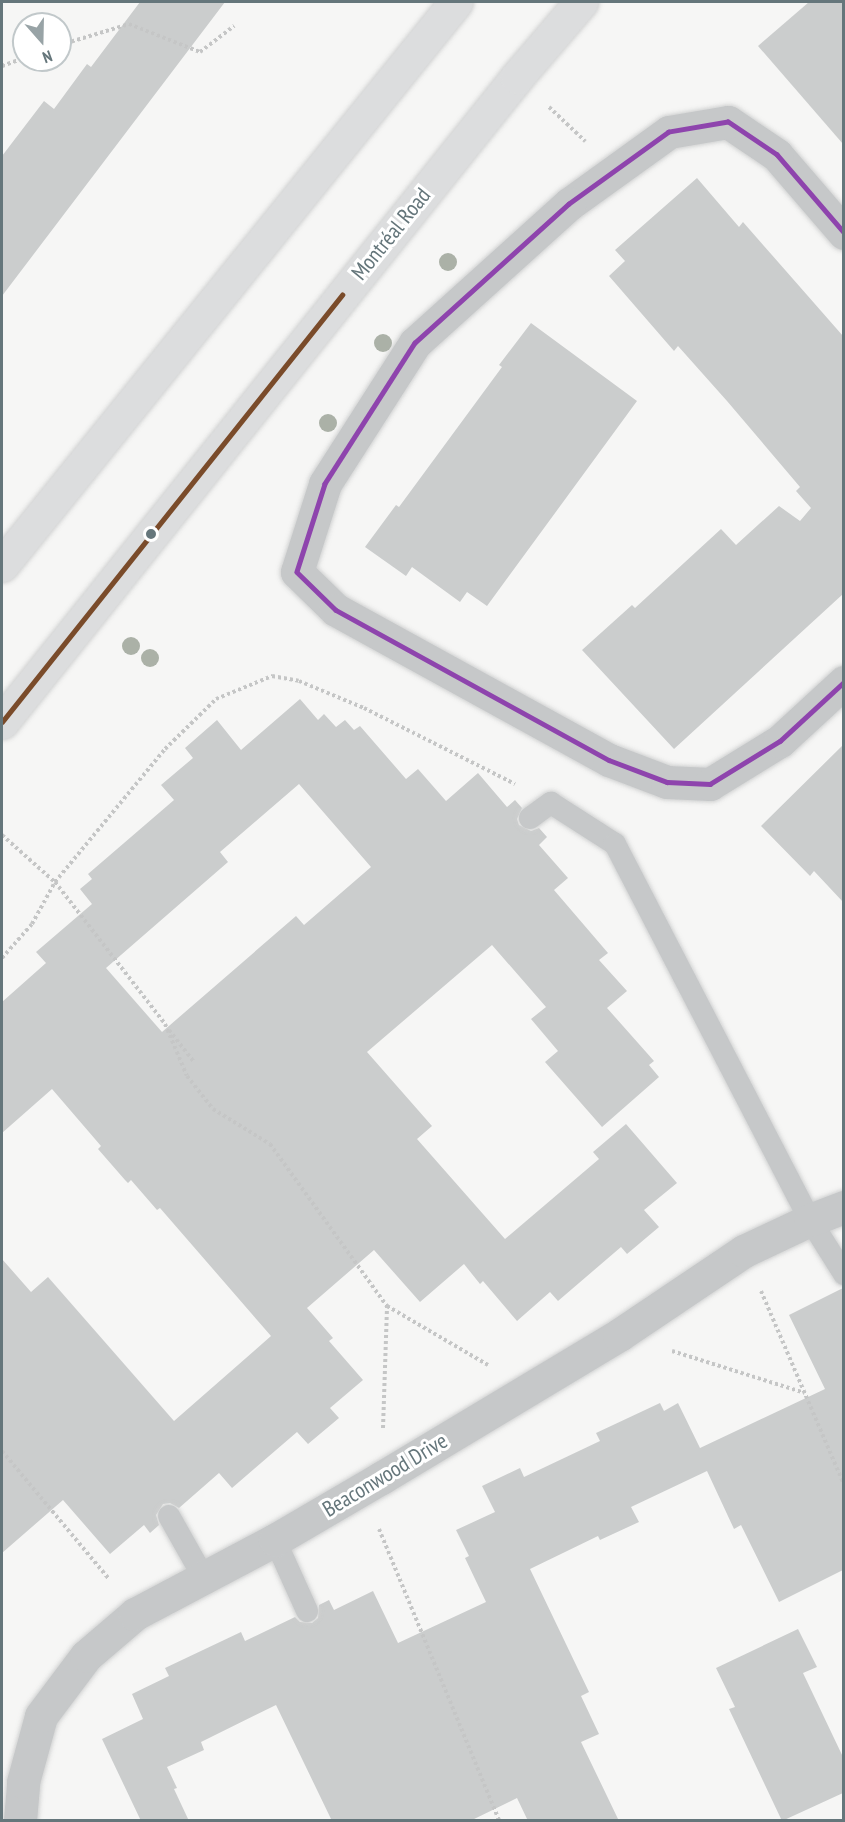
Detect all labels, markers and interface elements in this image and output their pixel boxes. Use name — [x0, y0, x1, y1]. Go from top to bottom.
north arrow — [12, 12, 72, 72]
text: N — [40, 46, 55, 68]
street label: Montréal Road — [346, 183, 436, 285]
unlabelled marker — [145, 528, 157, 540]
street label: Beaconwood Drive — [318, 1427, 452, 1523]

